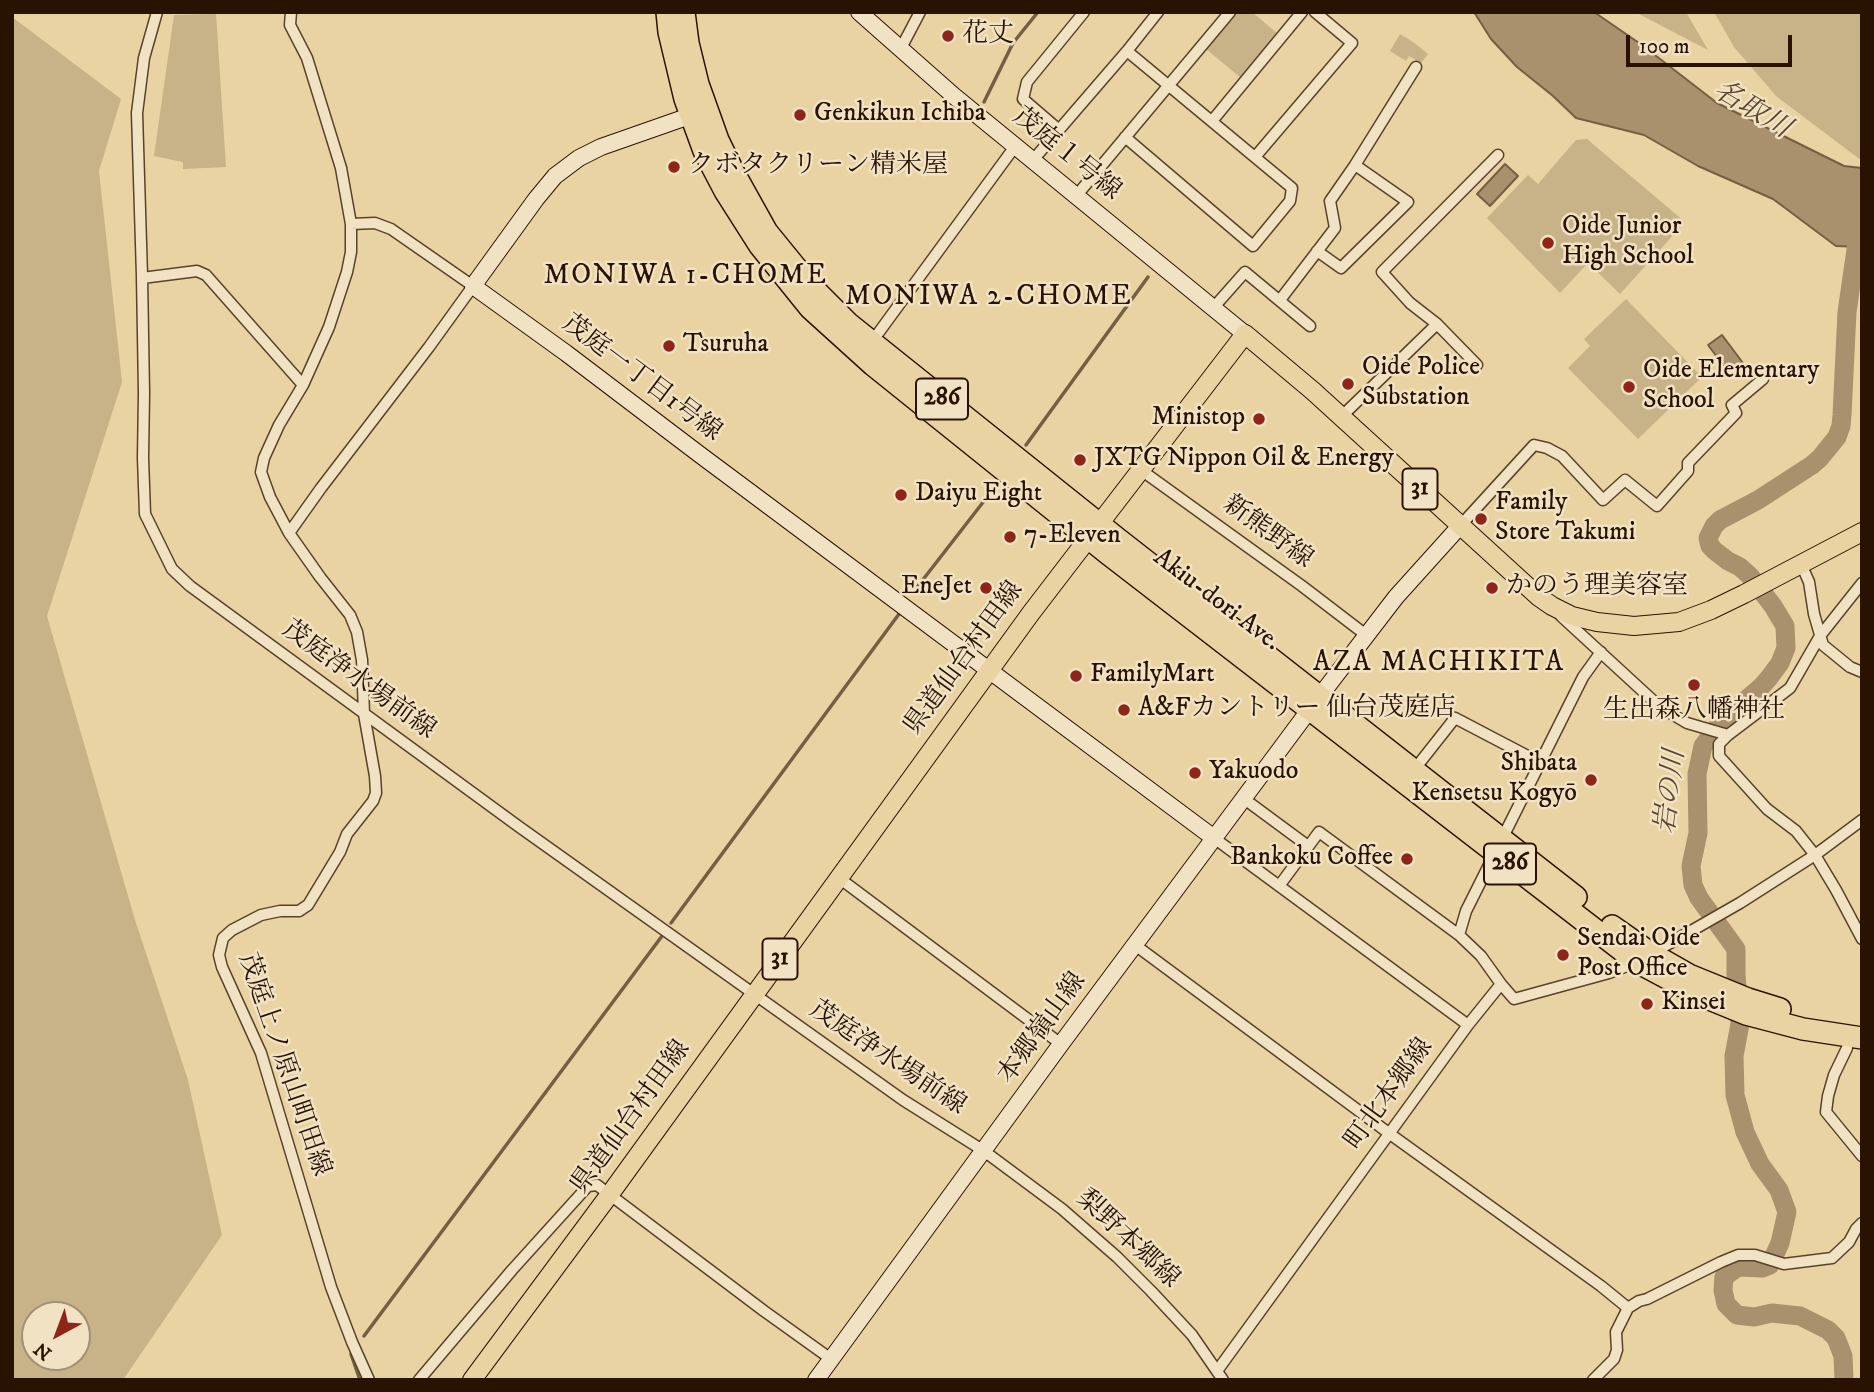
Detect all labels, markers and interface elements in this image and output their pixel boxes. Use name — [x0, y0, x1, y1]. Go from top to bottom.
place label: 花丈 — [962, 20, 1014, 52]
scale bar — [1629, 21, 1795, 65]
marker: 花丈 — [940, 28, 956, 44]
text: 100 m — [1639, 34, 1690, 60]
water label: 名取川 — [1706, 75, 1796, 147]
place label: Genkikun Ichiba — [814, 99, 986, 131]
street label: 茂庭１号線 — [1006, 102, 1126, 208]
marker: Genkikun Ichiba — [792, 107, 808, 123]
place label: クボタクリーン精米屋 — [688, 151, 948, 183]
marker: クボタクリーン精米屋 — [666, 159, 682, 175]
place label: Oide Junior High School — [1562, 212, 1694, 274]
marker: Oide Junior High School — [1540, 235, 1556, 251]
district label: MONIWA 1-CHOME — [546, 260, 826, 294]
district label: MONIWA 2-CHOME — [847, 281, 1131, 315]
street label: 茂庭一丁目1号線 — [555, 309, 727, 449]
place label: Tsuruha — [683, 330, 769, 362]
marker: Tsuruha — [661, 338, 677, 354]
place label: Oide Police Substation — [1362, 353, 1480, 414]
place label: Oide Elementary School — [1643, 356, 1819, 418]
marker: Oide Police Substation — [1340, 376, 1356, 392]
road number: 286 — [916, 378, 968, 420]
marker: Oide Elementary School — [1621, 379, 1637, 395]
place label: Ministop — [1152, 403, 1245, 435]
marker: Ministop — [1251, 411, 1267, 427]
place label: JXTG Nippon Oil & Energy — [1094, 444, 1394, 476]
marker: JXTG Nippon Oil & Energy — [1072, 452, 1088, 468]
road number: 31 — [1402, 468, 1438, 510]
place label: Daiyu Eight — [915, 479, 1042, 511]
marker: Daiyu Eight — [893, 487, 909, 503]
place label: Family Store Takumi — [1495, 488, 1635, 550]
street label: 新熊野線 — [1216, 490, 1318, 576]
marker: Family Store Takumi — [1473, 511, 1489, 527]
place label: 7-Eleven — [1024, 521, 1121, 553]
marker: 7-Eleven — [1002, 529, 1018, 545]
street label: Akiu-dori Ave. — [1146, 543, 1286, 659]
place label: EneJet — [901, 572, 972, 604]
place label: かのう理美容室 — [1506, 572, 1688, 604]
street label: 県道仙台村田線 — [899, 576, 1031, 742]
marker: EneJet — [978, 580, 994, 596]
marker: かのう理美容室 — [1484, 580, 1500, 596]
street label: 茂庭浄水場前線 — [275, 615, 441, 747]
district label: AZA MACHIKITA — [1315, 647, 1563, 681]
place label: FamilyMart — [1090, 660, 1215, 692]
marker: FamilyMart — [1068, 668, 1084, 684]
marker: 生出森八幡神社 — [1686, 677, 1702, 693]
place label: A&Fカントリー 仙台茂庭店 — [1138, 694, 1456, 726]
place label: 生出森八幡神社 — [1603, 696, 1785, 728]
marker: A&Fカントリー 仙台茂庭店 — [1116, 702, 1132, 718]
water label: 岩の川 — [1650, 748, 1694, 836]
place label: Shibata Kensetsu Kogyō — [1411, 749, 1577, 810]
place label: Yakuodo — [1209, 757, 1298, 789]
marker: Yakuodo — [1187, 765, 1203, 781]
marker: Shibata Kensetsu Kogyō — [1583, 772, 1599, 788]
place label: Bankoku Coffee — [1230, 843, 1393, 875]
road number: 286 — [1484, 844, 1536, 884]
marker: Bankoku Coffee — [1399, 851, 1415, 867]
place label: Sendai Oide Post Office — [1577, 924, 1700, 986]
road number: 31 — [762, 939, 798, 979]
marker: Sendai Oide Post Office — [1555, 947, 1571, 963]
street label: 茂庭上ノ原山町田線 — [230, 949, 336, 1181]
street label: 本郷嶺山線 — [992, 967, 1094, 1091]
place label: Kinsei — [1661, 988, 1726, 1020]
street label: 茂庭浄水場前線 — [803, 995, 971, 1123]
marker: Kinsei — [1639, 996, 1655, 1012]
street label: 町北本郷線 — [1339, 1033, 1441, 1157]
street label: 県道仙台村田線 — [566, 1035, 698, 1201]
street label: 梨野本郷線 — [1069, 1184, 1185, 1296]
north arrow — [21, 1301, 91, 1371]
text: N — [30, 1337, 57, 1365]

